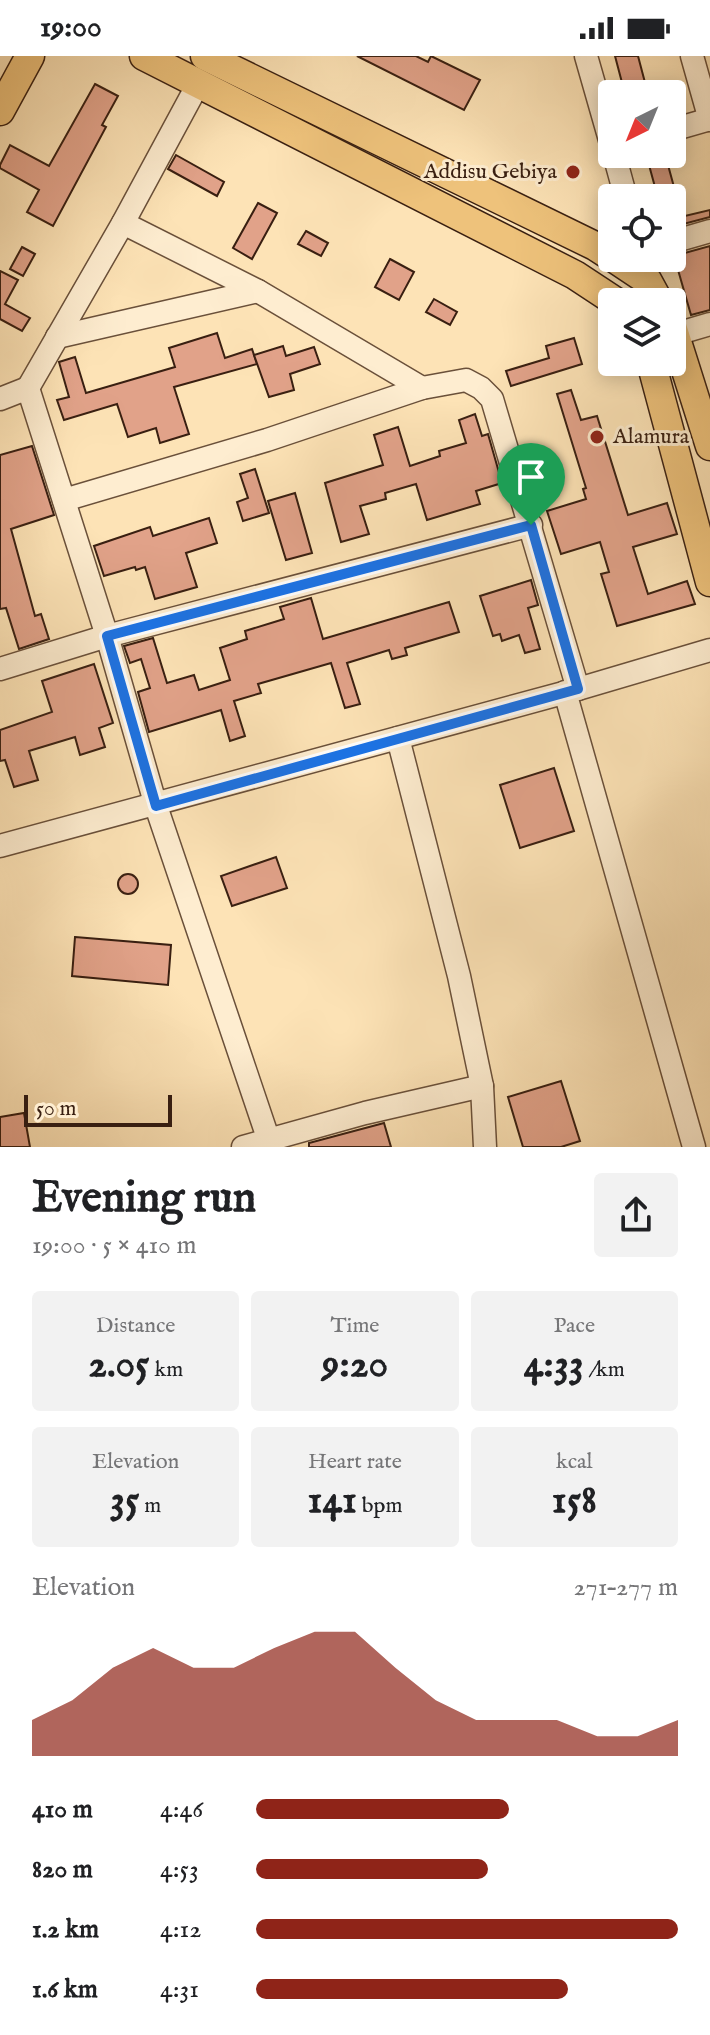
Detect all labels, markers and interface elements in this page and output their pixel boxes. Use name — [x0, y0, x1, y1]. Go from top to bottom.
text: 19:00 — [40, 9, 102, 47]
north arrow — [598, 80, 686, 168]
map controls — [598, 80, 686, 376]
place label: Addisu Gebiya — [423, 158, 557, 186]
marker: Addisu Gebiya — [564, 163, 582, 181]
button: locate — [598, 184, 686, 272]
button: layers — [598, 288, 686, 376]
place label: Alamura — [612, 423, 690, 451]
marker: Alamura — [588, 428, 606, 446]
pin — [497, 443, 565, 525]
icon: arrive — [509, 455, 553, 499]
scale bar — [24, 1091, 172, 1127]
text: 50 m — [36, 1095, 77, 1123]
text: Evening run — [32, 1171, 256, 1227]
button: share — [594, 1173, 678, 1257]
text: 19:00 · 5 × 410 m — [32, 1229, 197, 1262]
text: Distance — [96, 1312, 175, 1340]
text: Time — [331, 1312, 379, 1340]
text: Pace — [554, 1312, 595, 1340]
text: 2.05 — [88, 1340, 150, 1391]
text: 9:20 — [322, 1340, 388, 1391]
text: 4:33 — [524, 1340, 584, 1391]
text: km — [150, 1356, 183, 1384]
text: /km — [584, 1356, 625, 1384]
text: Elevation — [92, 1448, 179, 1476]
text: Heart rate — [308, 1448, 402, 1476]
text: kcal — [556, 1448, 593, 1476]
text: 35 — [110, 1476, 139, 1527]
text: 141 — [308, 1476, 357, 1527]
text: 158 — [552, 1476, 597, 1527]
text: m — [139, 1492, 161, 1520]
text: bpm — [357, 1492, 402, 1520]
text: Elevation — [32, 1571, 135, 1604]
text: 271–277 m — [574, 1571, 678, 1604]
text: 410 m — [32, 1793, 93, 1826]
text: 4:46 — [160, 1793, 203, 1826]
text: 820 m — [32, 1853, 93, 1886]
text: 4:53 — [160, 1853, 199, 1886]
text: 1.2 km — [32, 1913, 99, 1946]
text: 4:12 — [160, 1913, 202, 1946]
text: 1.6 km — [32, 1973, 98, 2006]
text: 4:31 — [160, 1973, 199, 2006]

